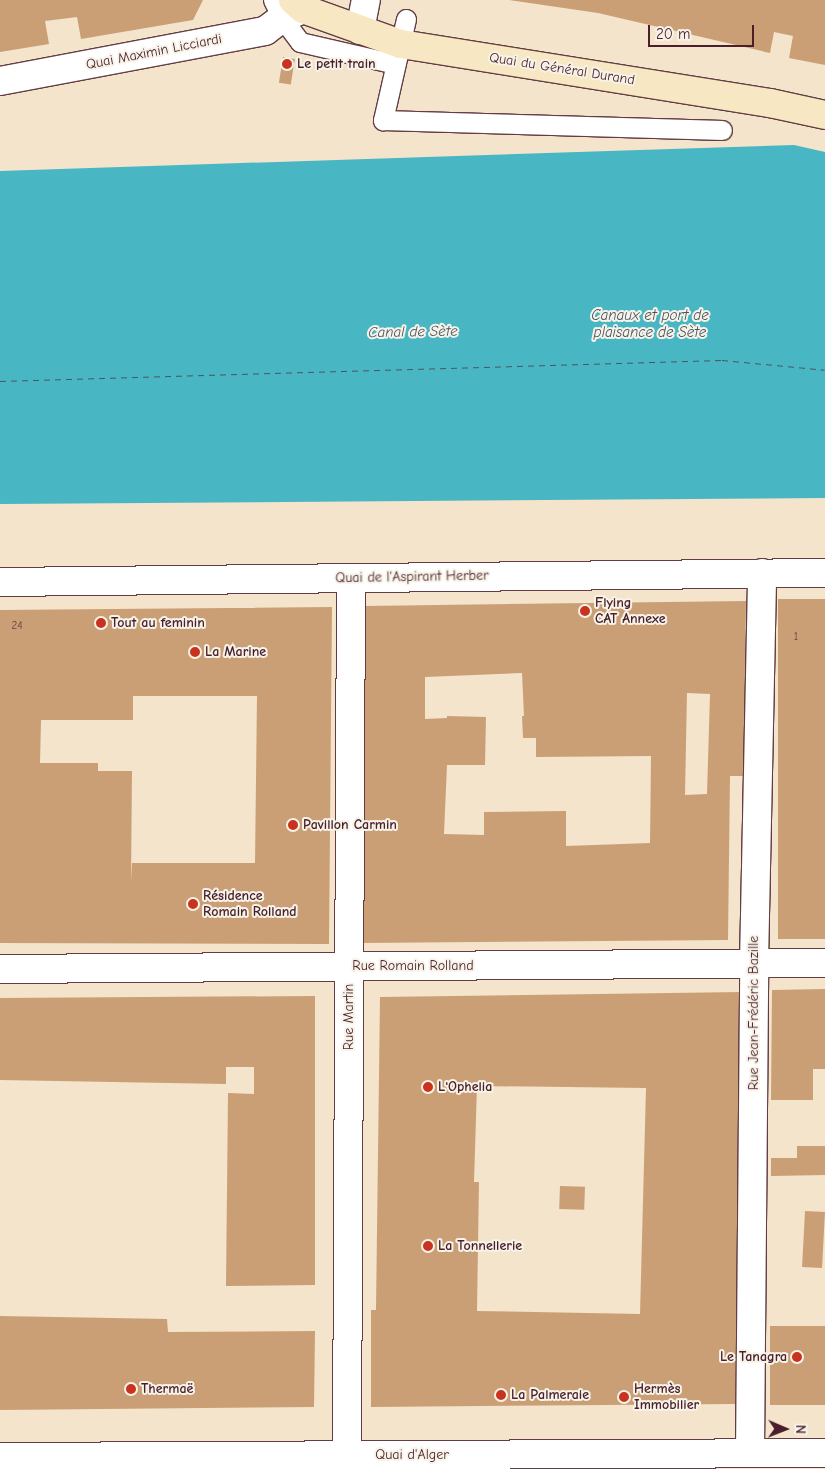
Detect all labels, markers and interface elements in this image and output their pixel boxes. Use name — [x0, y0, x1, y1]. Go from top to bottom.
scale bar — [650, 15, 756, 47]
text: 20 m — [656, 25, 690, 43]
street label: Quai Maximin Licciardi — [85, 31, 223, 73]
street label: Quai du Général Durand — [488, 49, 636, 89]
place label: Le petit train — [297, 56, 376, 72]
marker: Le petit train — [281, 58, 293, 70]
water label: Canaux et port de plaisance de Sète — [591, 306, 709, 341]
water label: Canal de Sète — [368, 322, 458, 342]
street label: Quai de l'Aspirant Herber — [335, 567, 489, 587]
place label: Flying CAT Annexe — [595, 595, 666, 628]
marker: Flying CAT Annexe — [579, 605, 591, 617]
place label: Tout au feminin — [111, 615, 205, 631]
marker: Tout au feminin — [95, 617, 107, 629]
house number: 24 — [11, 619, 23, 633]
house number: 1 — [794, 630, 798, 644]
place label: La Marine — [205, 644, 266, 660]
marker: La Marine — [189, 646, 201, 658]
place label: Pavillon Carmin — [303, 817, 397, 833]
marker: Pavillon Carmin — [287, 819, 299, 831]
place label: Résidence Romain Rolland — [203, 888, 297, 920]
marker: Résidence Romain Rolland — [187, 898, 199, 910]
street label: Rue Jean-Frédéric Bazille — [746, 936, 762, 1090]
street label: Rue Romain Rolland — [352, 958, 474, 974]
street label: Rue Martin — [341, 984, 357, 1050]
place label: L'Ophelia — [438, 1079, 492, 1095]
marker: L'Ophelia — [422, 1081, 434, 1093]
place label: La Tonnellerie — [438, 1238, 522, 1254]
marker: La Tonnellerie — [422, 1240, 434, 1252]
place label: Le Tanagra — [720, 1349, 787, 1365]
marker: Le Tanagra — [791, 1351, 803, 1363]
place label: Thermaë — [141, 1381, 193, 1397]
place label: Hermès Immobilier — [634, 1381, 699, 1414]
marker: Thermaë — [125, 1383, 137, 1395]
place label: La Palmeraie — [511, 1387, 589, 1403]
marker: La Palmeraie — [495, 1389, 507, 1401]
marker: Hermès Immobilier — [618, 1391, 630, 1403]
north arrow — [760, 1404, 810, 1454]
text: N — [792, 1425, 809, 1434]
street label: Quai d'Alger — [375, 1447, 449, 1463]

